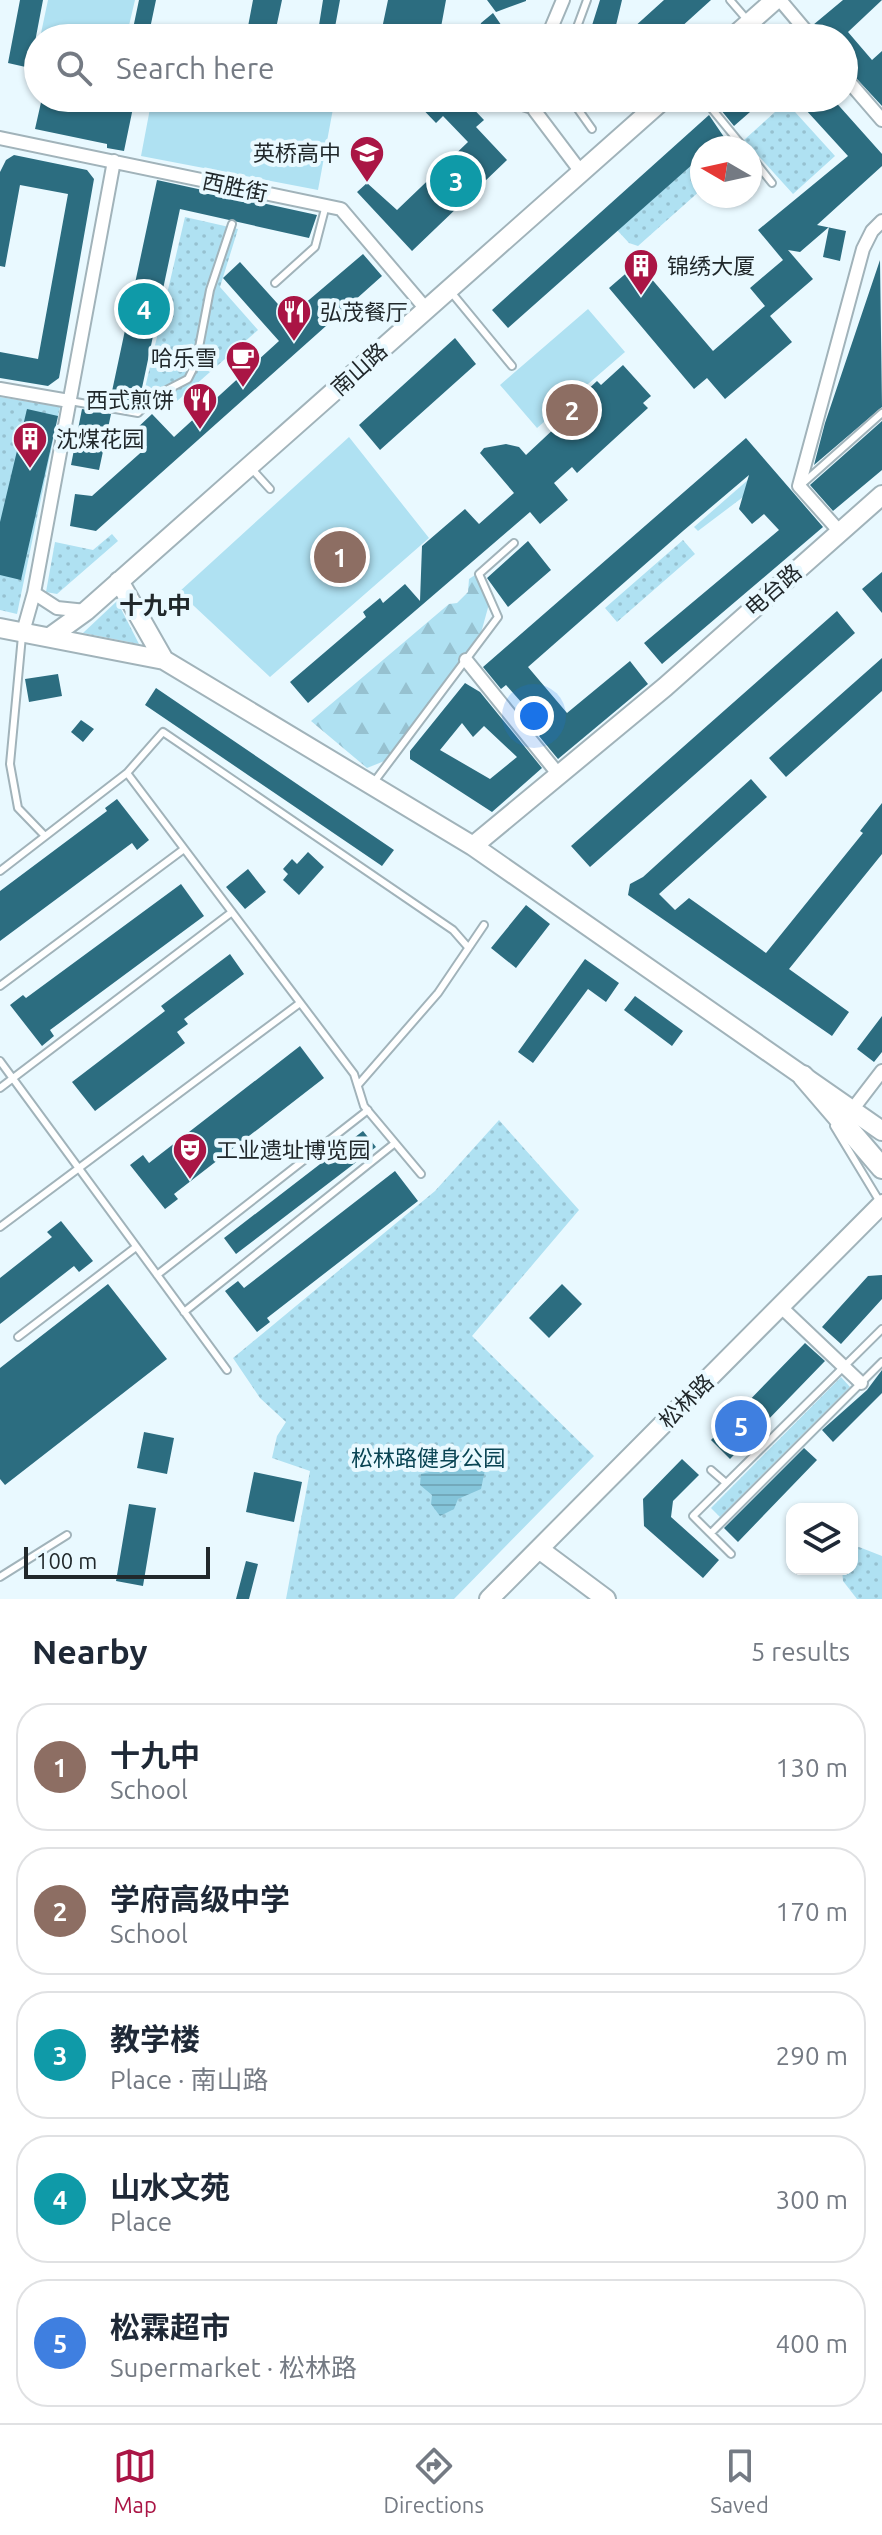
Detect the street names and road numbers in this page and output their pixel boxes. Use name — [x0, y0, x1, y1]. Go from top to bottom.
street label: 西胜街 — [200, 167, 270, 206]
street label: 南山路 — [326, 337, 392, 400]
street label: 电台路 — [740, 559, 806, 621]
street label: 松林路 — [653, 1368, 718, 1433]

